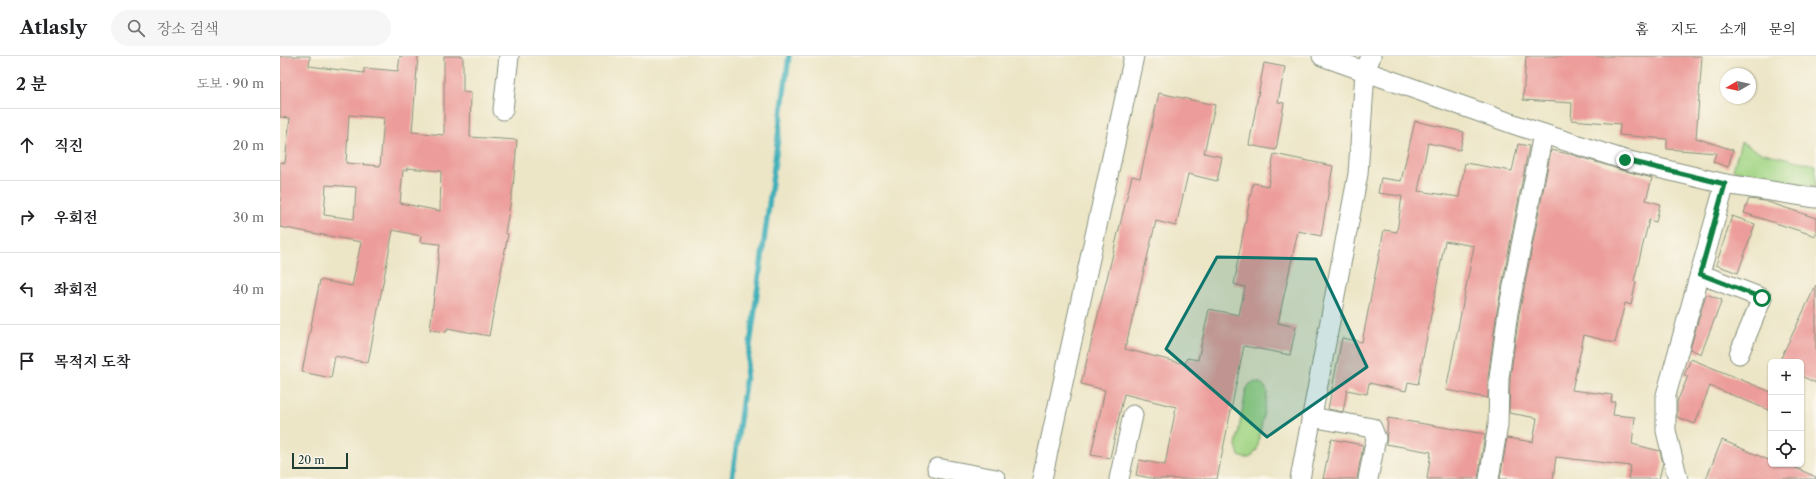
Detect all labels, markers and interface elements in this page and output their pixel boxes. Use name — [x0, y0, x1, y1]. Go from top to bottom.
search box — [111, 10, 391, 46]
text: Atlasly — [20, 16, 87, 39]
icon: search — [125, 17, 147, 39]
text: 장소 검색 — [157, 19, 219, 38]
text: 홈 — [1635, 20, 1649, 38]
text: 지도 — [1671, 20, 1698, 38]
text: 소개 — [1720, 20, 1747, 38]
text: 문의 — [1769, 20, 1796, 38]
north arrow — [1720, 68, 1756, 104]
text: 2 분 — [16, 74, 47, 94]
text: 도보 · 90 m — [197, 75, 264, 91]
icon: ahead — [16, 134, 38, 156]
text: 직진 — [54, 136, 83, 155]
text: 20 m — [233, 137, 264, 153]
route end — [1616, 151, 1634, 169]
icon: right — [16, 206, 38, 228]
text: 우회전 — [54, 208, 97, 227]
text: 30 m — [233, 209, 264, 225]
icon: left — [16, 278, 38, 300]
text: 좌회전 — [54, 280, 97, 299]
text: 40 m — [233, 281, 264, 297]
route start — [1753, 289, 1771, 307]
icon: arrive — [16, 350, 38, 372]
text: 목적지 도착 — [54, 352, 130, 371]
map controls — [1768, 359, 1804, 467]
button: + — [1768, 359, 1804, 395]
button: − — [1768, 395, 1804, 431]
button: locate — [1768, 431, 1804, 467]
scale bar — [292, 451, 348, 470]
text: 20 m — [298, 453, 324, 467]

